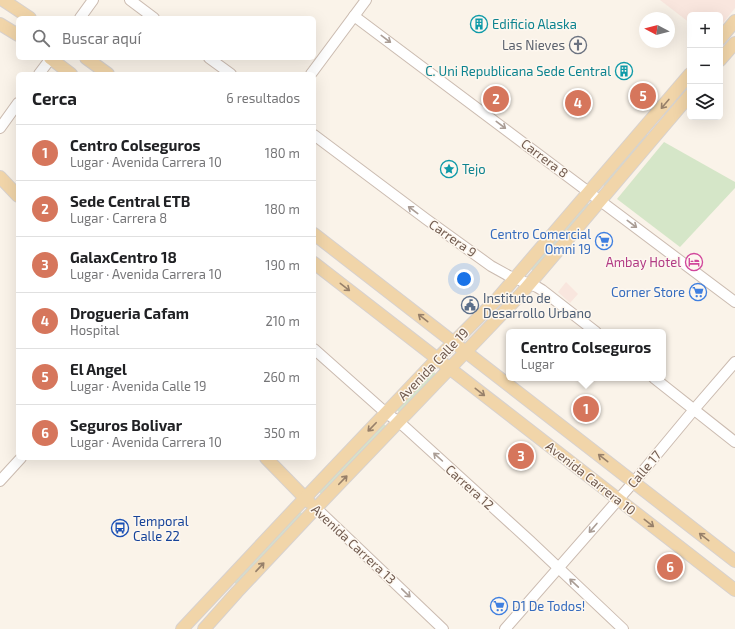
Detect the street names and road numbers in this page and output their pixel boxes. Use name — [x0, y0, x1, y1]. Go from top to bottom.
street label: Carrera 8 — [518, 135, 572, 181]
street label: Carrera 9 — [426, 216, 480, 260]
street label: Avenida Calle 19 — [394, 324, 472, 404]
street label: Avenida Carrera 10 — [543, 438, 639, 518]
street label: Calle 17 — [624, 447, 664, 491]
street label: Carrera 12 — [443, 461, 497, 513]
street label: Avenida Carrera 13 — [309, 501, 399, 587]

